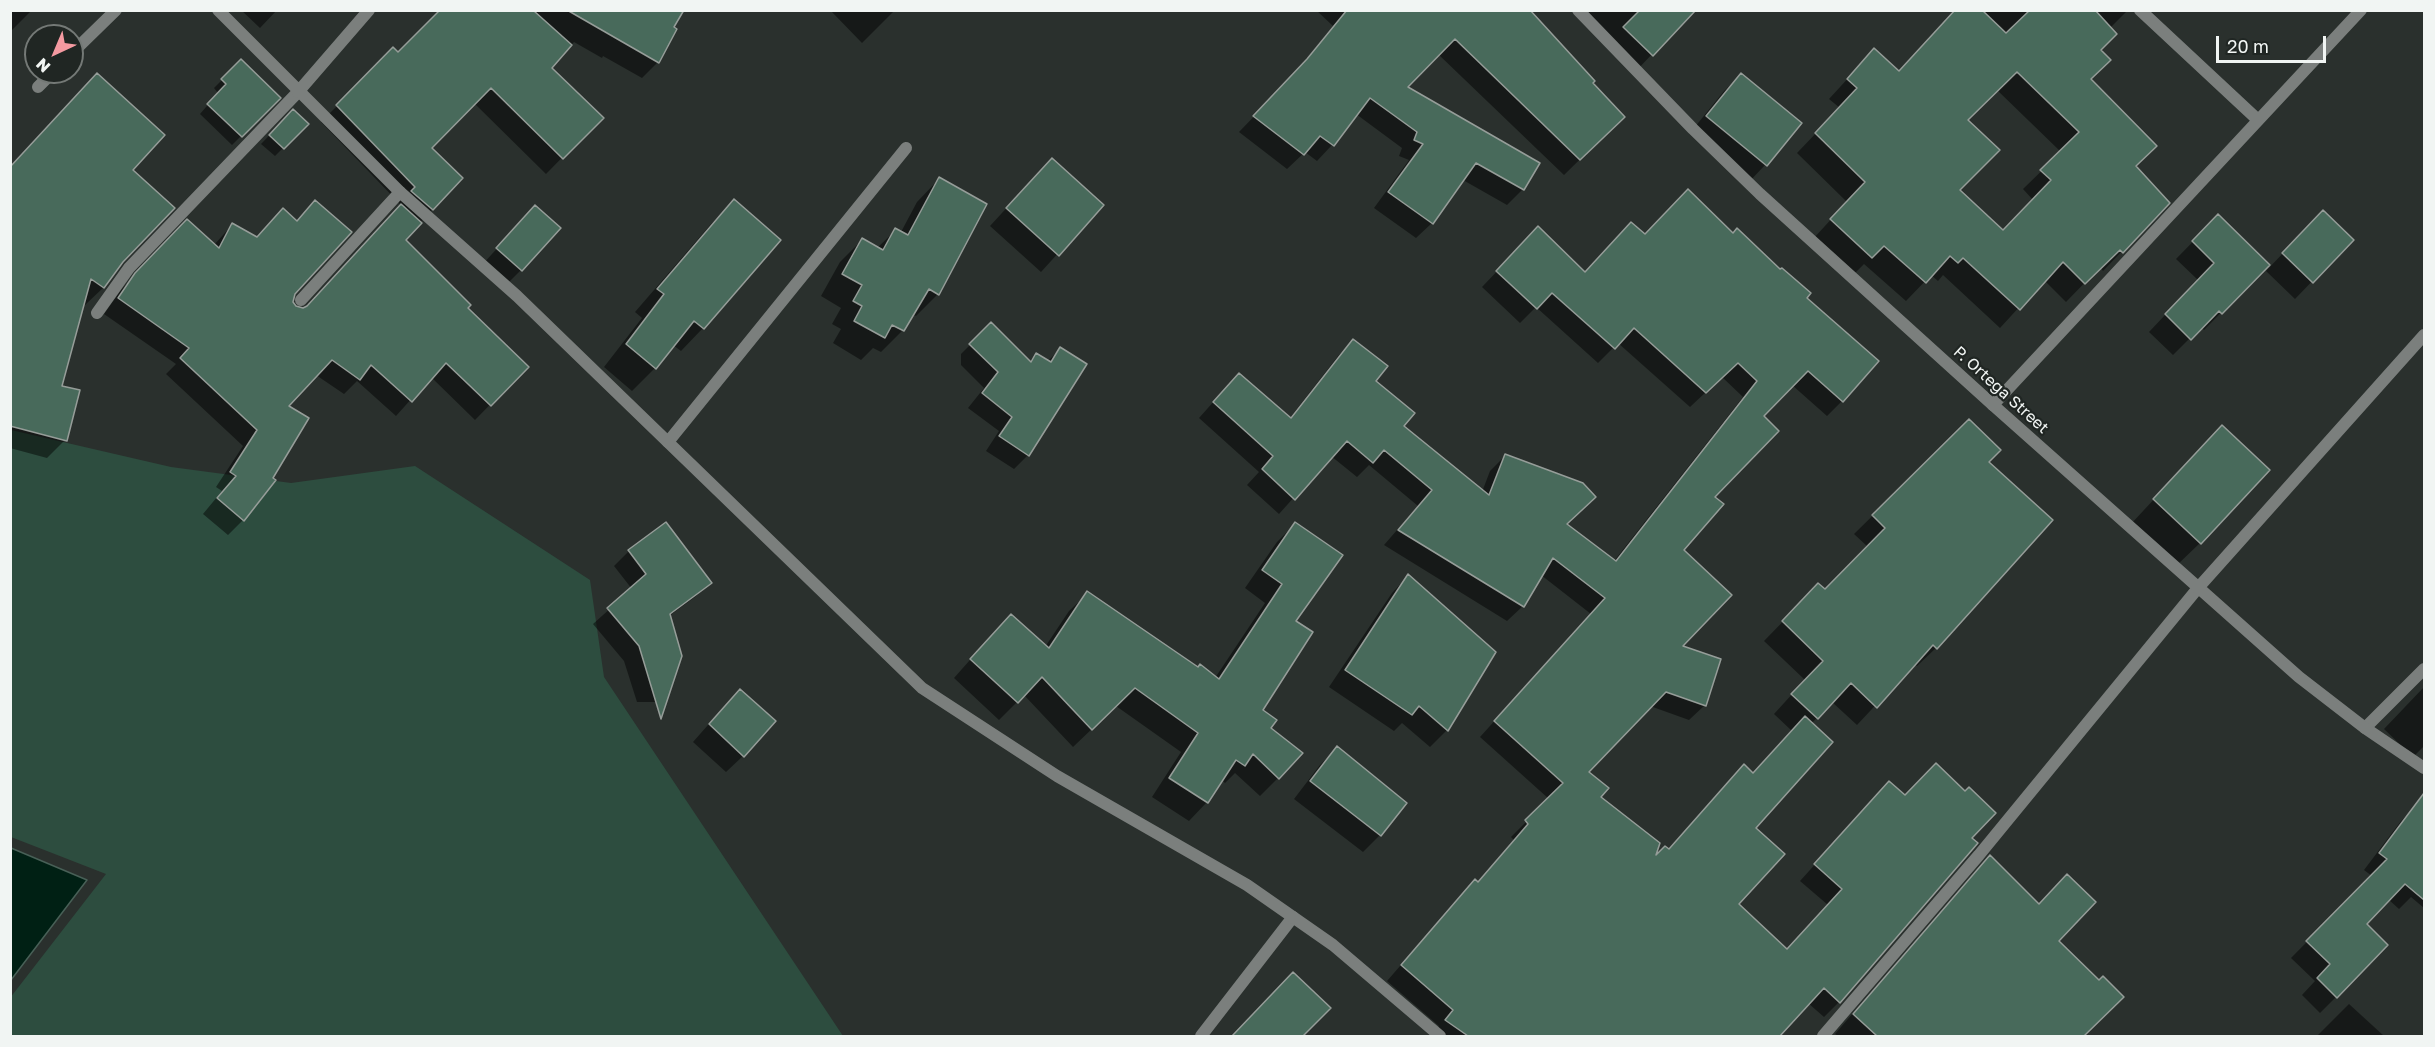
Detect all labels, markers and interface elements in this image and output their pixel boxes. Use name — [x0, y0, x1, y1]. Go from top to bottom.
north arrow — [24, 24, 84, 84]
scale bar — [2219, 24, 2328, 62]
text: 20 m — [2227, 35, 2269, 57]
text: N — [32, 54, 54, 77]
street label: P. Ortega Street — [1949, 342, 2053, 438]

